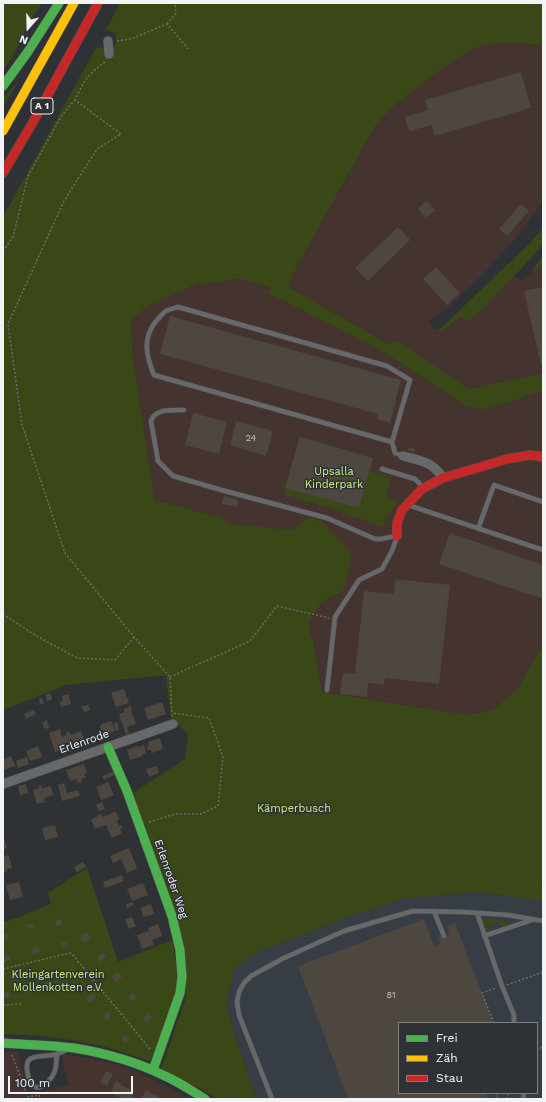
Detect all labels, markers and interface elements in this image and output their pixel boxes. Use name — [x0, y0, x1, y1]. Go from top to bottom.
north arrow — [8, 8, 48, 48]
text: N — [18, 32, 30, 47]
road number: A 1 — [31, 98, 53, 114]
house number: 24 — [246, 433, 256, 443]
park label: Upsalla Kinderpark — [305, 465, 363, 491]
street label: Erlenrode — [57, 727, 111, 757]
park label: Kämperbusch — [257, 802, 331, 816]
street label: Erlenroder Weg — [151, 838, 191, 920]
park label: Kleingartenverein Mollenkotten e.V. — [12, 968, 104, 994]
house number: 81 — [386, 990, 396, 1000]
legend — [398, 1022, 538, 1094]
text: Frei — [436, 1031, 458, 1045]
text: Zäh — [436, 1051, 458, 1065]
scale bar — [10, 1068, 135, 1094]
text: Stau — [436, 1071, 463, 1085]
text: 100 m — [15, 1076, 50, 1090]

